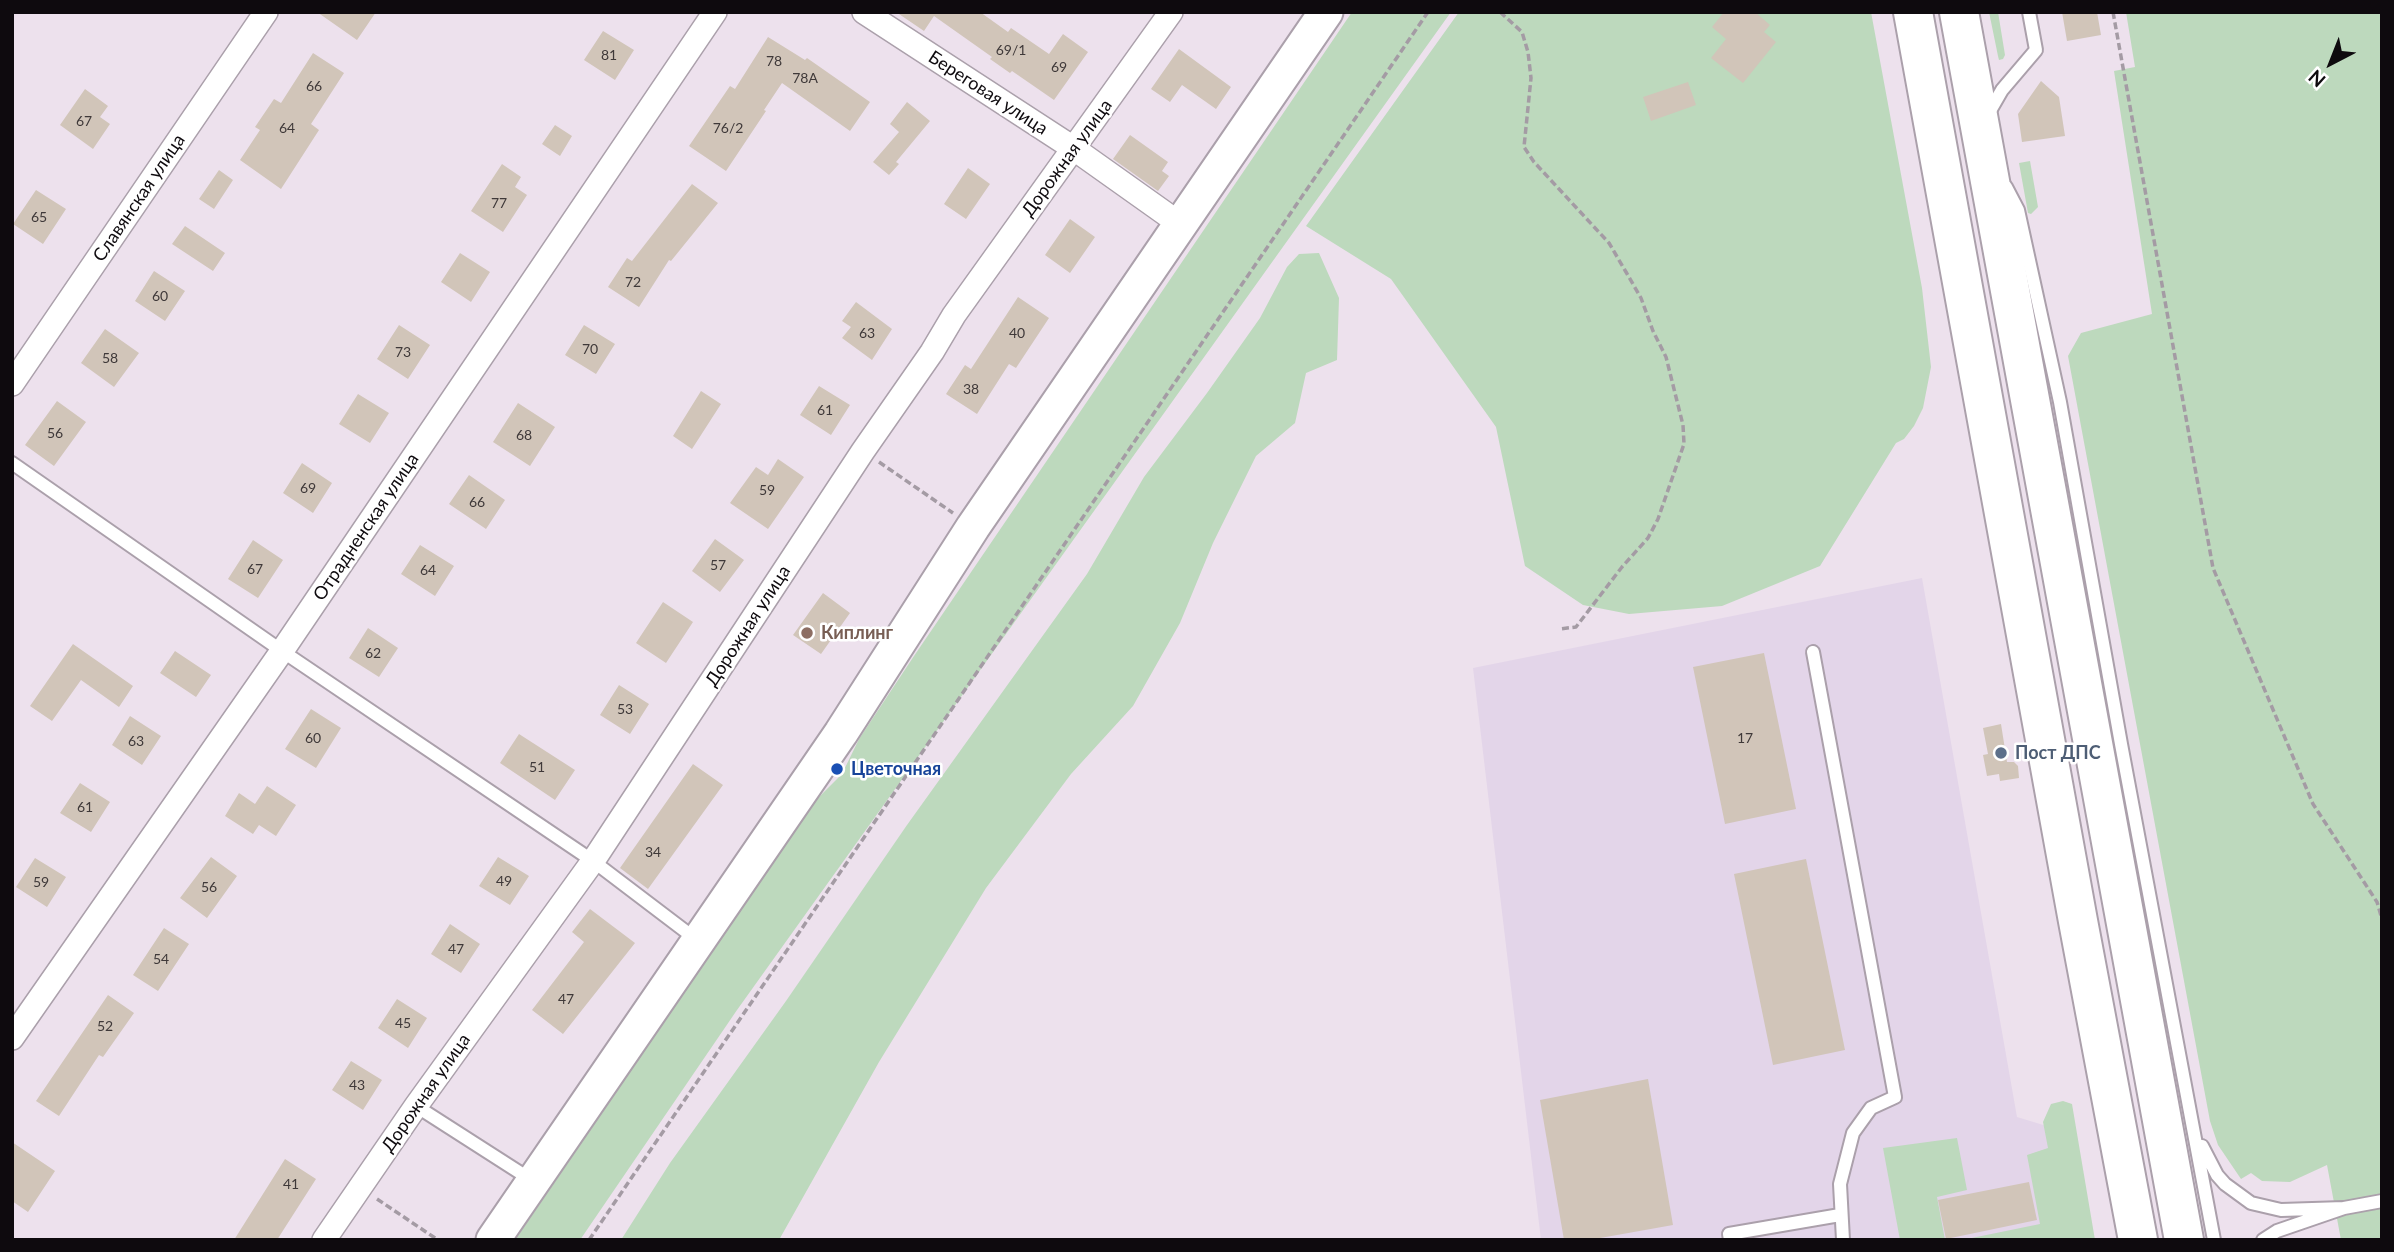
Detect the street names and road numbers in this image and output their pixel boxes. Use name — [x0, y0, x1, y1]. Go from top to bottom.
street label: Береговая улица — [924, 46, 1052, 140]
street label: Дорожная улица — [1017, 95, 1117, 221]
street label: Славянская улица — [88, 130, 190, 266]
street label: Отрадненская улица — [309, 449, 423, 605]
street label: Дорожная улица — [701, 562, 795, 690]
street label: Дорожная улица — [377, 1030, 475, 1156]

